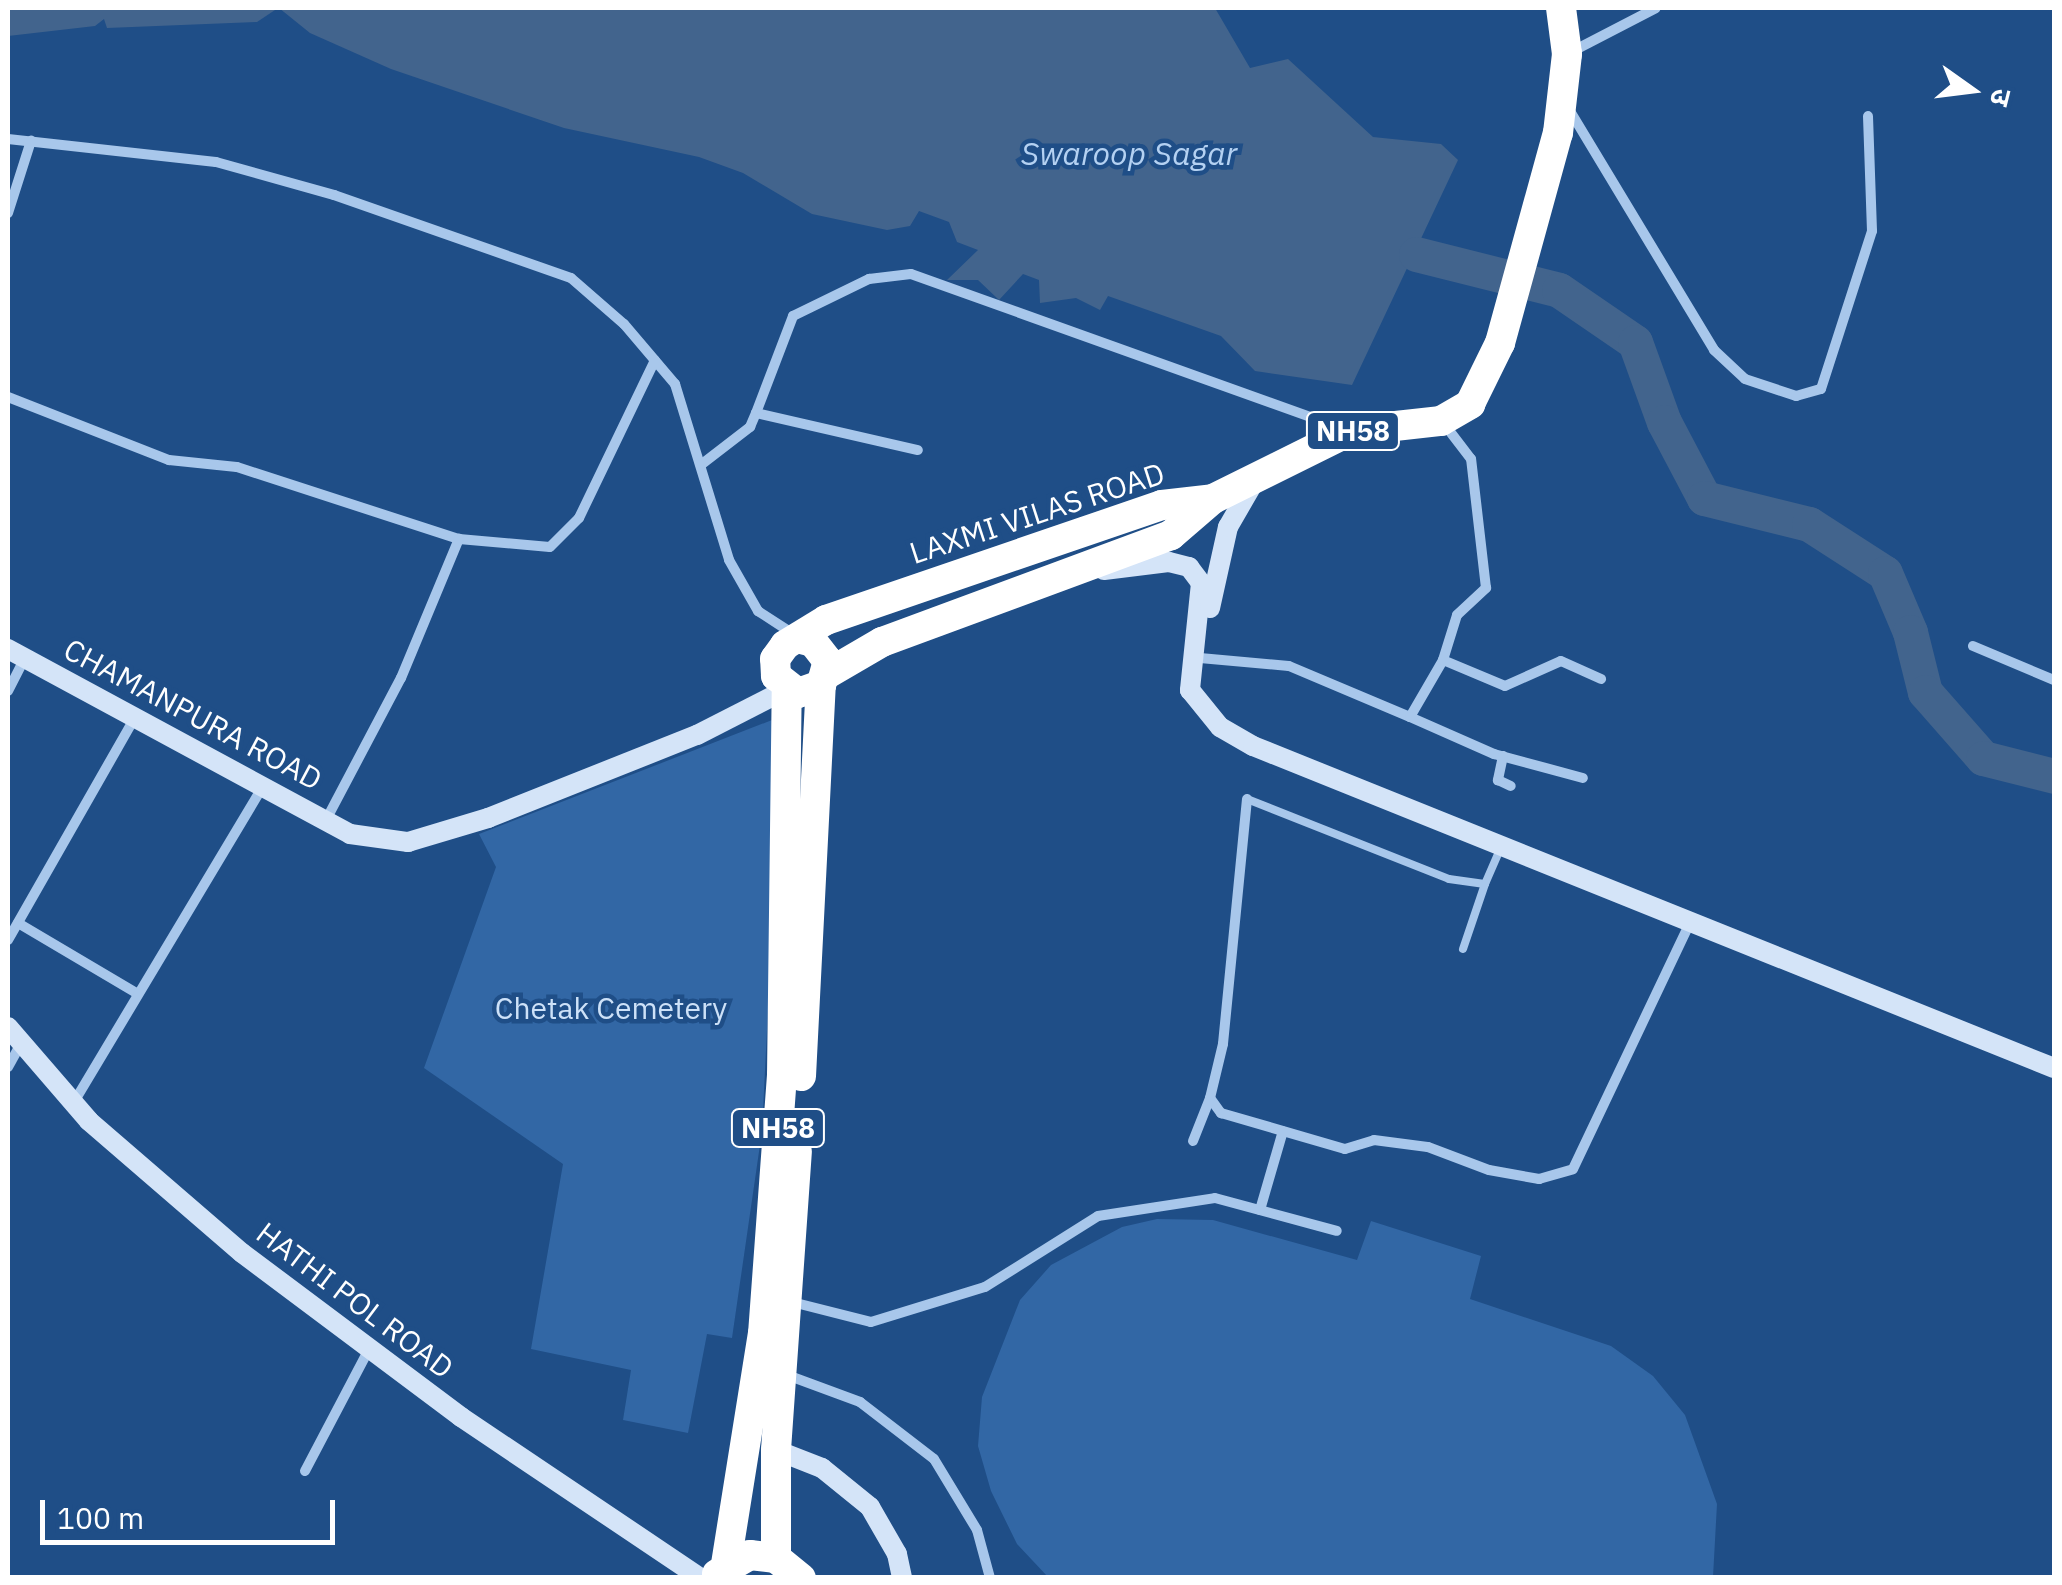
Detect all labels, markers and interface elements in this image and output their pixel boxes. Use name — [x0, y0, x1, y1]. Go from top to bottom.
north arrow — [1922, 40, 2022, 140]
text: उ — [1982, 85, 2022, 110]
water label: Swaroop Sagar — [1021, 134, 1237, 172]
road number: NH58 — [1306, 408, 1400, 454]
street label: LAXMI VILAS ROAD — [905, 455, 1169, 571]
street label: CHAMANPURA ROAD — [58, 631, 328, 797]
park label: Chetak Cemetery — [495, 990, 727, 1026]
road number: NH58 — [730, 1105, 826, 1151]
street label: HATHI POL ROAD — [250, 1214, 460, 1386]
scale bar — [45, 1480, 340, 1542]
text: 100 m — [57, 1498, 144, 1537]

